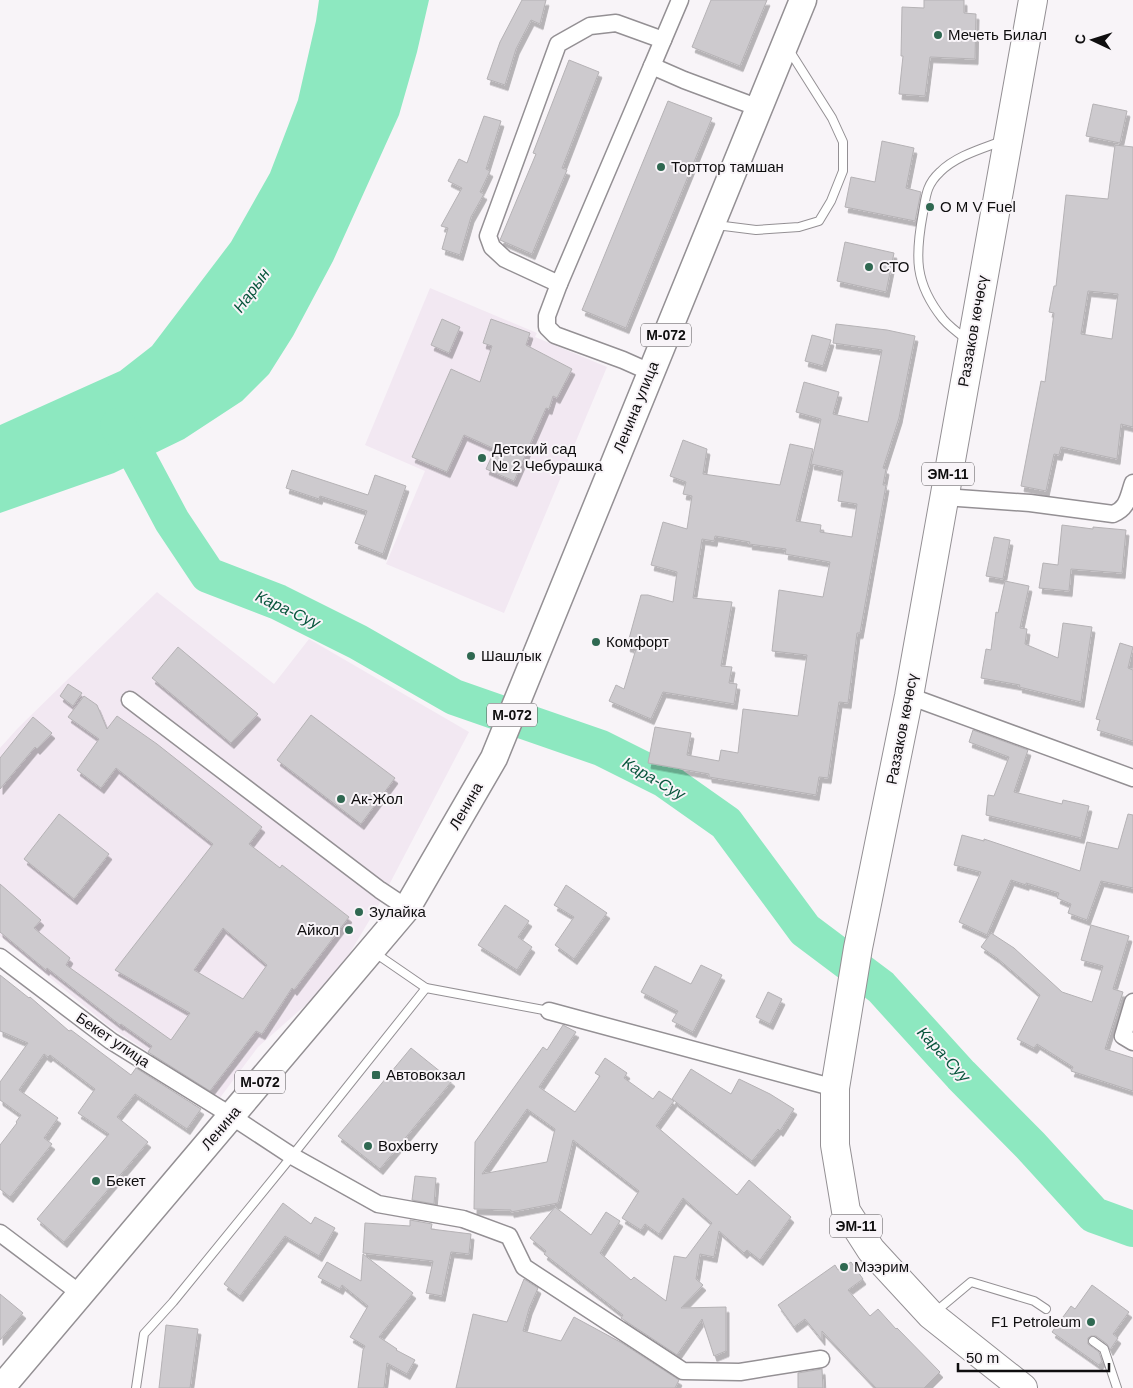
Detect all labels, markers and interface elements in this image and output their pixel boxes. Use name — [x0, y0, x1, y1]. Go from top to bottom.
north arrow — [1068, 15, 1118, 65]
place label: Мечеть Билал — [948, 26, 1047, 43]
marker: Мечеть Билал — [932, 29, 944, 41]
text: С — [1072, 33, 1088, 45]
place label: Торттор тамшан — [671, 158, 784, 175]
marker: Торттор тамшан — [655, 161, 667, 173]
place label: O M V Fuel — [940, 198, 1016, 215]
marker: O M V Fuel — [924, 201, 936, 213]
place label: СТО — [879, 258, 910, 275]
marker: СТО — [863, 261, 875, 273]
water label: Нарын — [230, 265, 273, 315]
street label: Раззаков көчөсү — [954, 273, 991, 388]
road number: М-072 — [641, 324, 691, 346]
street label: Ленина улица — [610, 358, 662, 455]
place label: Детский сад № 2 Чебурашка — [492, 440, 603, 474]
marker: Детский сад № 2 Чебурашка — [476, 452, 488, 464]
road number: ЭМ-11 — [922, 462, 974, 486]
water label: Кара-Суу — [253, 587, 323, 632]
place label: Комфорт — [606, 633, 669, 650]
marker: Комфорт — [590, 636, 602, 648]
place label: Шашлык — [481, 647, 542, 664]
marker: Шашлык — [465, 650, 477, 662]
street label: Раззаков көчөсү — [882, 671, 921, 786]
road number: М-072 — [487, 704, 537, 726]
water label: Кара-Суу — [620, 754, 689, 804]
street label: Ленина — [445, 779, 486, 832]
place label: Ак-Жол — [351, 790, 403, 807]
marker: Ак-Жол — [335, 793, 347, 805]
place label: Зулайка — [369, 903, 427, 920]
marker: Зулайка — [353, 906, 365, 918]
place label: Айкол — [297, 921, 339, 938]
marker: Айкол — [343, 924, 355, 936]
street label: Бекет улица — [73, 1009, 154, 1071]
water label: Кара-Суу — [914, 1023, 974, 1086]
place label: Автовокзал — [386, 1066, 466, 1083]
marker: Автовокзал — [370, 1069, 382, 1081]
road number: М-072 — [235, 1070, 285, 1094]
street label: Ленина — [198, 1102, 244, 1153]
place label: Boxberry — [378, 1137, 439, 1154]
marker: Boxberry — [362, 1140, 374, 1152]
place label: Бекет — [106, 1172, 146, 1189]
marker: Бекет — [90, 1175, 102, 1187]
road number: ЭМ-11 — [830, 1214, 882, 1238]
place label: Мээрим — [854, 1258, 909, 1275]
marker: Мээрим — [838, 1261, 850, 1273]
place label: F1 Petroleum — [991, 1313, 1081, 1330]
marker: F1 Petroleum — [1085, 1316, 1097, 1328]
scale bar — [958, 1340, 1109, 1372]
text: 50 m — [966, 1349, 999, 1366]

